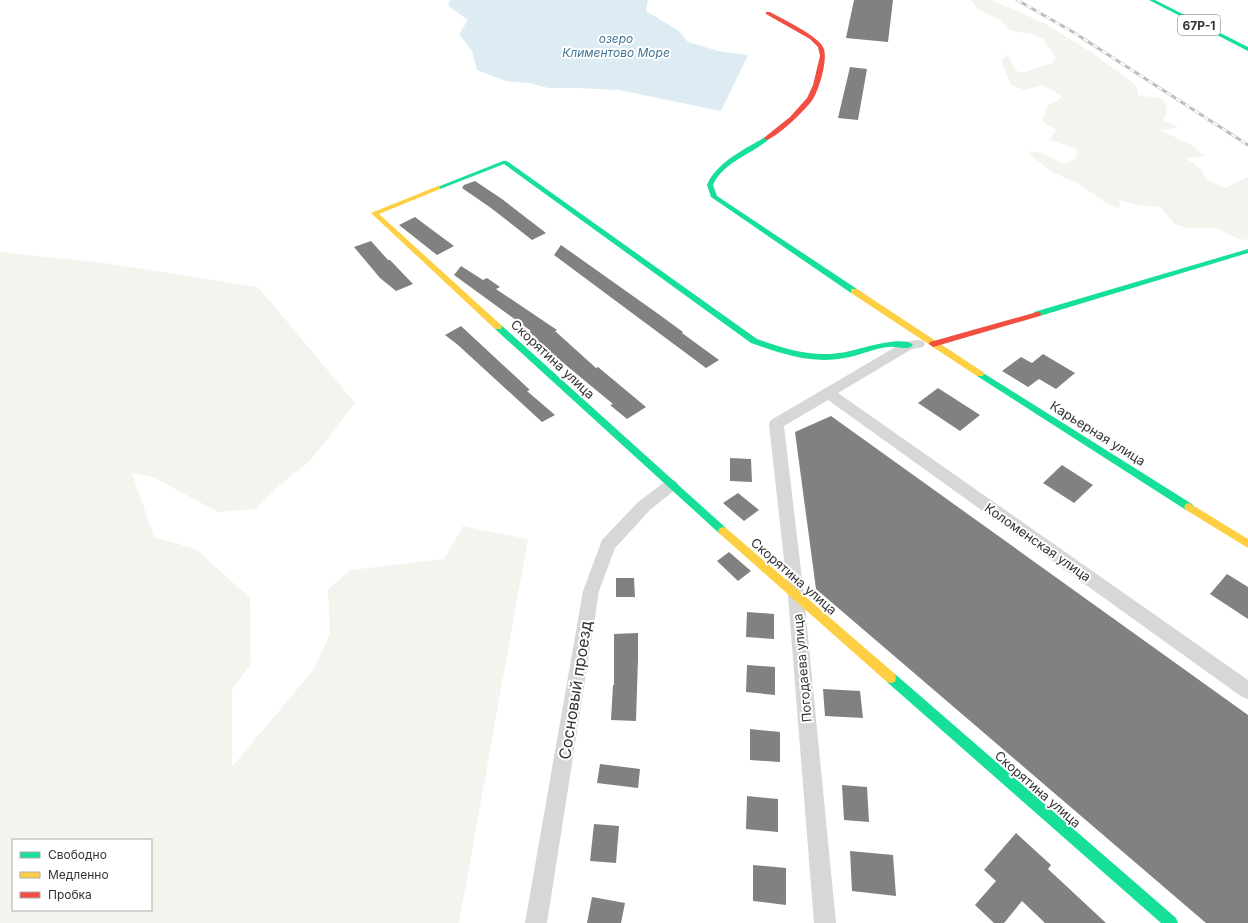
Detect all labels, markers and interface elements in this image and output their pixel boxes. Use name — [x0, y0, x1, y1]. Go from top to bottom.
road number: 67Р-1 — [1178, 15, 1220, 35]
water label: озеро Климентово Море — [562, 31, 670, 60]
street label: Скорятина улица — [508, 316, 598, 402]
street label: Карьерная улица — [1047, 397, 1149, 469]
street label: Коломенская улица — [982, 499, 1094, 585]
street label: Скорятина улица — [748, 534, 840, 618]
street label: Погодаева улица — [789, 613, 815, 723]
street label: Сосновый проезд — [554, 619, 596, 761]
street label: Скорятина улица — [992, 747, 1084, 831]
legend — [12, 839, 152, 911]
text: Свободно — [48, 847, 107, 862]
text: Медленно — [48, 867, 109, 882]
text: Пробка — [48, 887, 92, 902]

